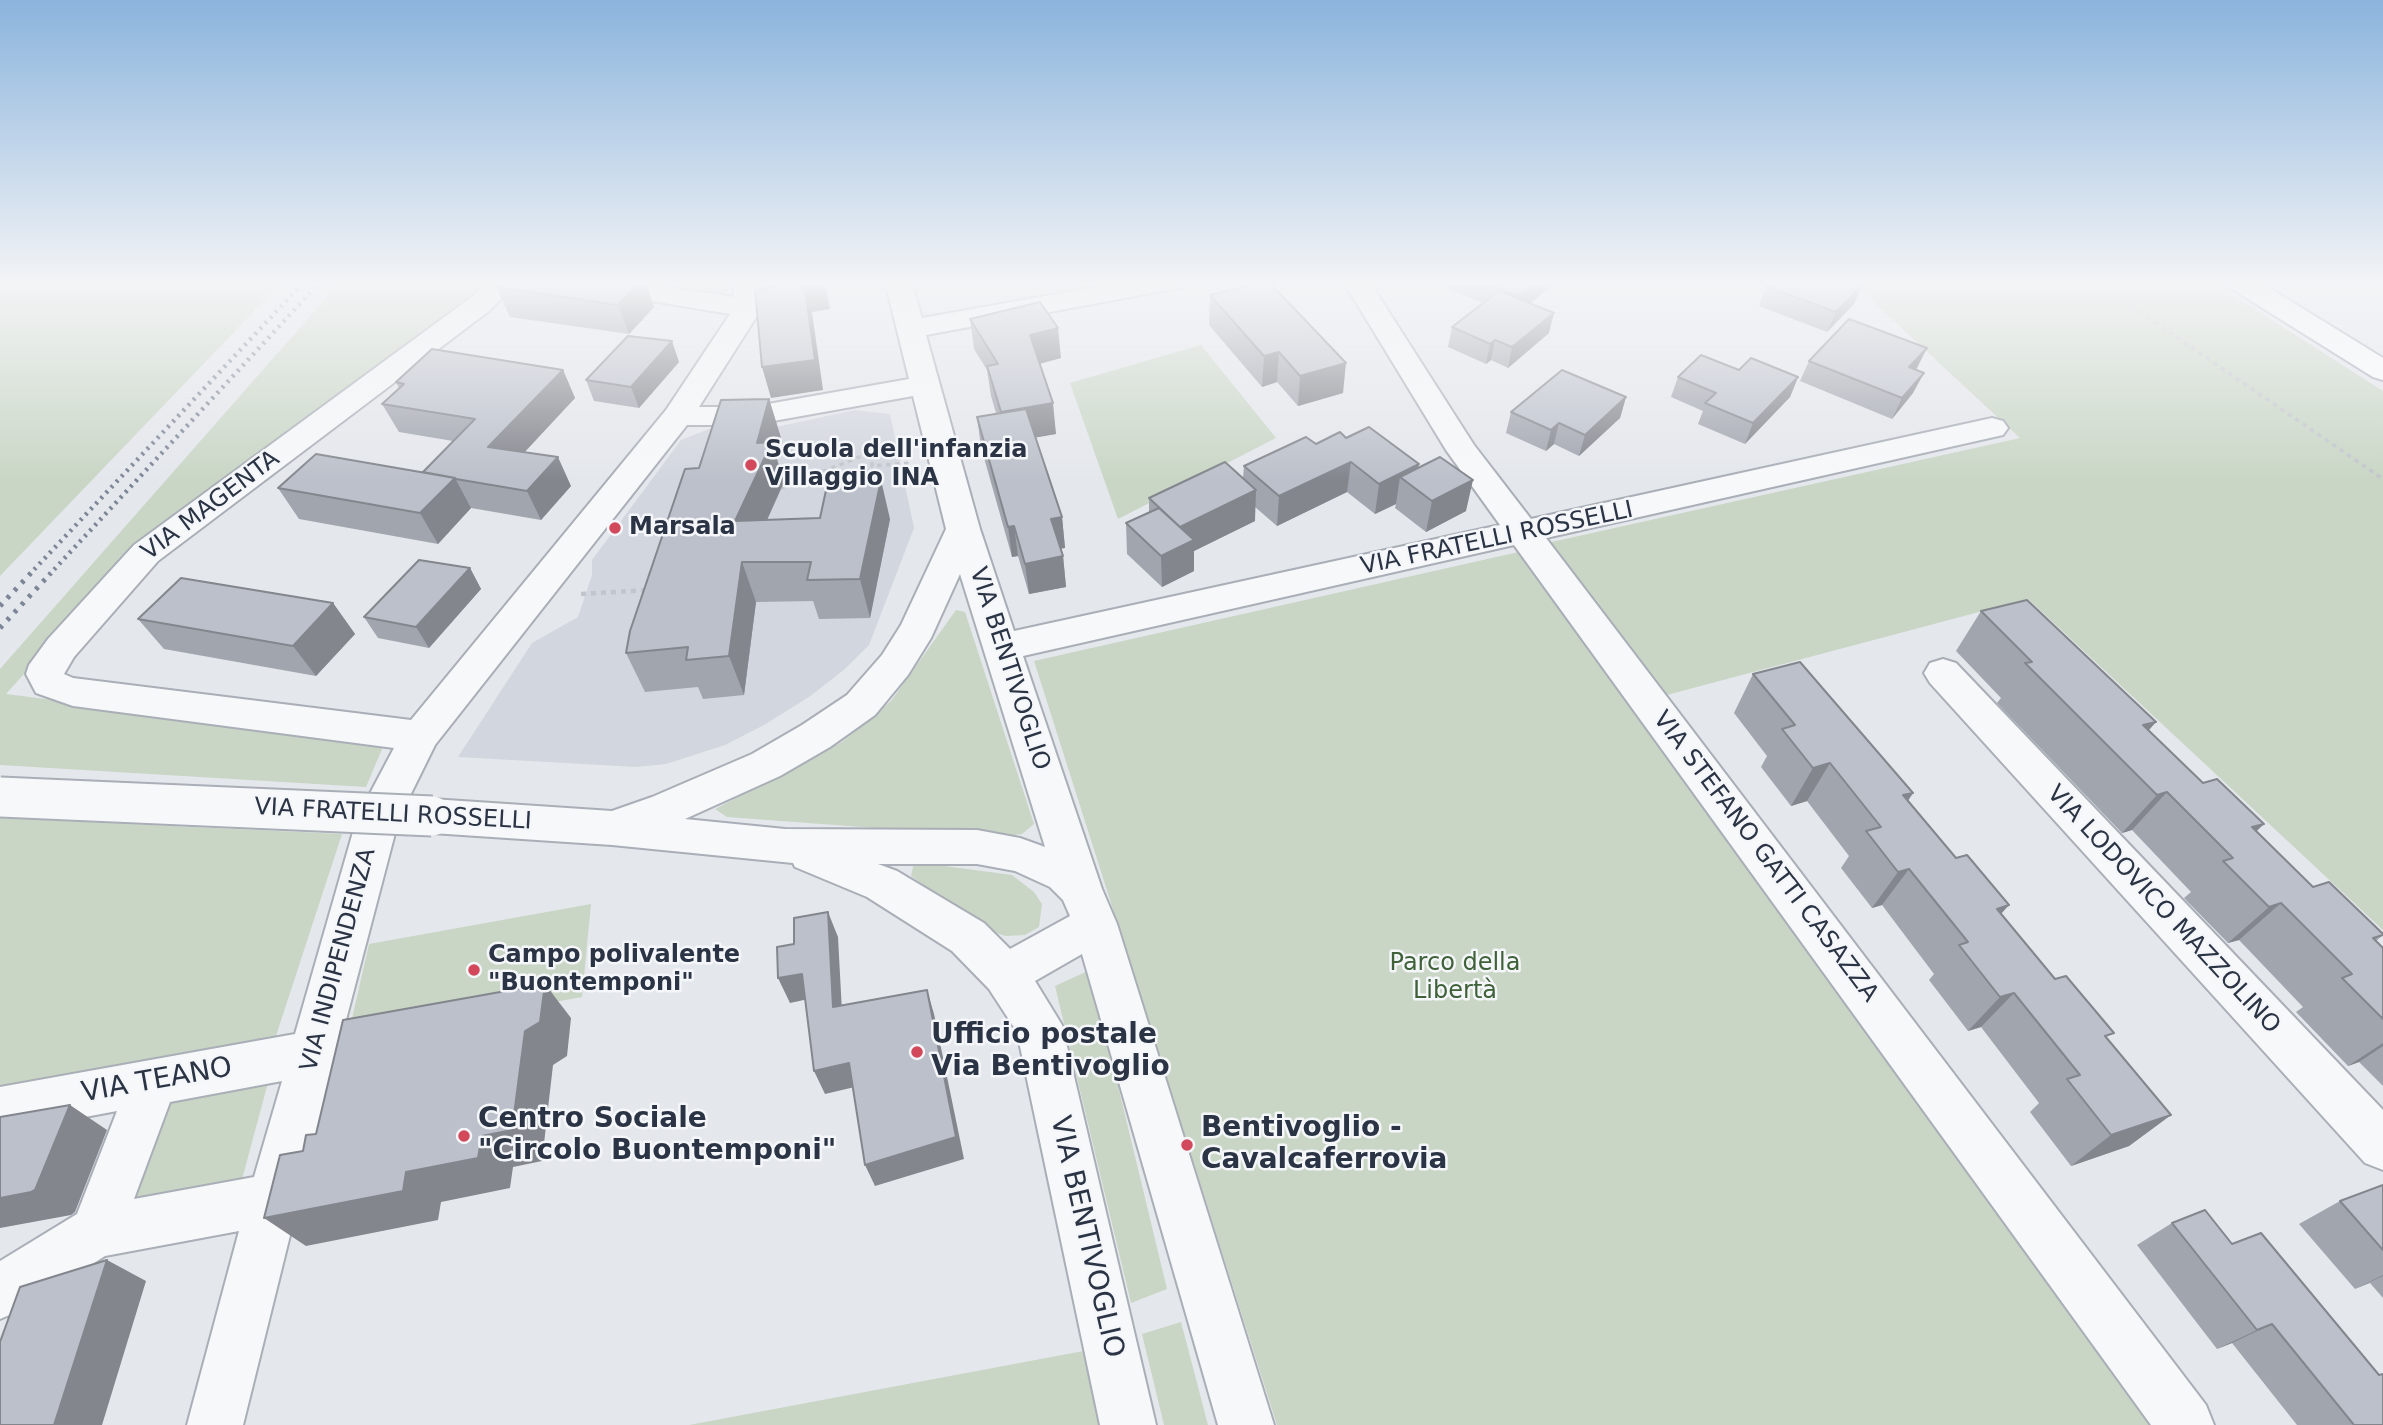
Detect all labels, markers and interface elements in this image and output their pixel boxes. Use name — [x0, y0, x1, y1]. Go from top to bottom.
place label: Scuola dell'infanzia Villaggio INA — [765, 437, 1028, 493]
street label: VIA MAGENTA — [136, 445, 286, 567]
marker: Scuola dell'infanzia Villaggio INA — [743, 457, 759, 473]
street label: VIA FRATELLI ROSSELLI — [1358, 496, 1636, 582]
place label: Marsala — [629, 514, 736, 542]
marker: Marsala — [607, 520, 623, 536]
street label: VIA BENTIVOGLIO — [963, 564, 1055, 774]
street label: VIA STEFANO GATTI CASAZZA — [1646, 706, 1884, 1008]
street label: VIA LODOVICO MAZZOLINO — [2040, 780, 2286, 1040]
street label: VIA FRATELLI ROSSELLI — [253, 793, 533, 837]
street label: VIA INDIPENDENZA — [295, 845, 383, 1075]
place label: Campo polivalente "Buontemponi" — [488, 942, 740, 998]
park label: Parco della Libertà — [1390, 950, 1520, 1006]
marker: Campo polivalente "Buontemponi" — [466, 962, 482, 978]
place label: Ufficio postale Via Bentivoglio — [931, 1019, 1170, 1085]
marker: Ufficio postale Via Bentivoglio — [909, 1044, 925, 1060]
street label: VIA TEANO — [79, 1051, 235, 1111]
place label: Centro Sociale "Circolo Buontemponi" — [478, 1103, 836, 1169]
place label: Bentivoglio - Cavalcaferrovia — [1201, 1112, 1447, 1178]
street label: VIA BENTIVOGLIO — [1042, 1113, 1130, 1361]
marker: Centro Sociale "Circolo Buontemponi" — [456, 1128, 472, 1144]
marker: Bentivoglio - Cavalcaferrovia — [1179, 1137, 1195, 1153]

